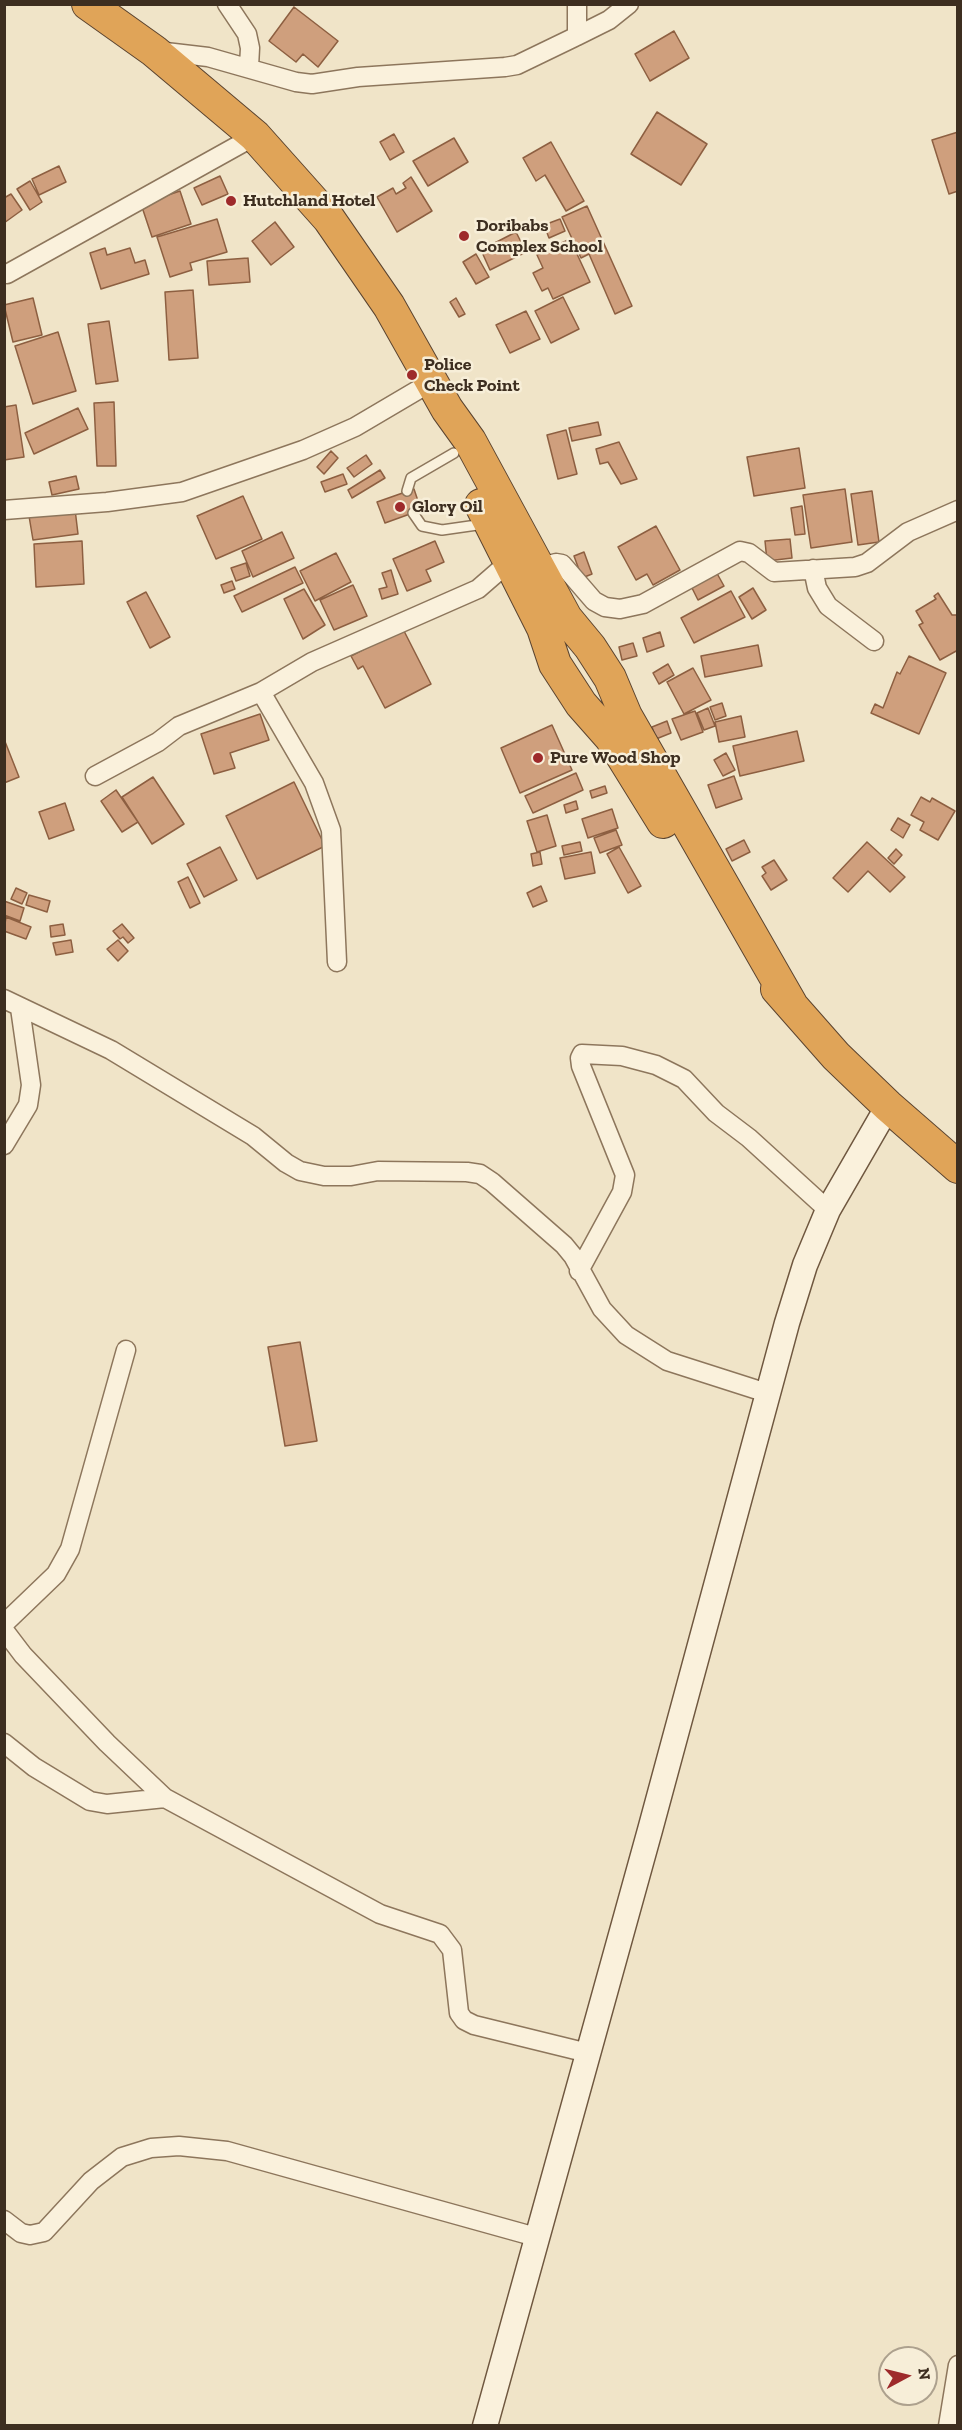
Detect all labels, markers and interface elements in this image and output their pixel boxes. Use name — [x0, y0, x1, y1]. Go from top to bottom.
place label: Hutchland Hotel — [243, 190, 375, 212]
marker: Hutchland Hotel — [224, 194, 238, 208]
place label: Doribabs Complex School — [476, 215, 603, 258]
marker: Doribabs Complex School — [457, 229, 471, 243]
place label: Police Check Point — [424, 354, 520, 397]
marker: Police Check Point — [405, 368, 419, 382]
place label: Glory Oil — [412, 496, 483, 518]
marker: Glory Oil — [393, 500, 407, 514]
place label: Pure Wood Shop — [550, 747, 681, 769]
marker: Pure Wood Shop — [531, 751, 545, 765]
north arrow — [878, 2346, 938, 2406]
text: N — [914, 2367, 935, 2381]

